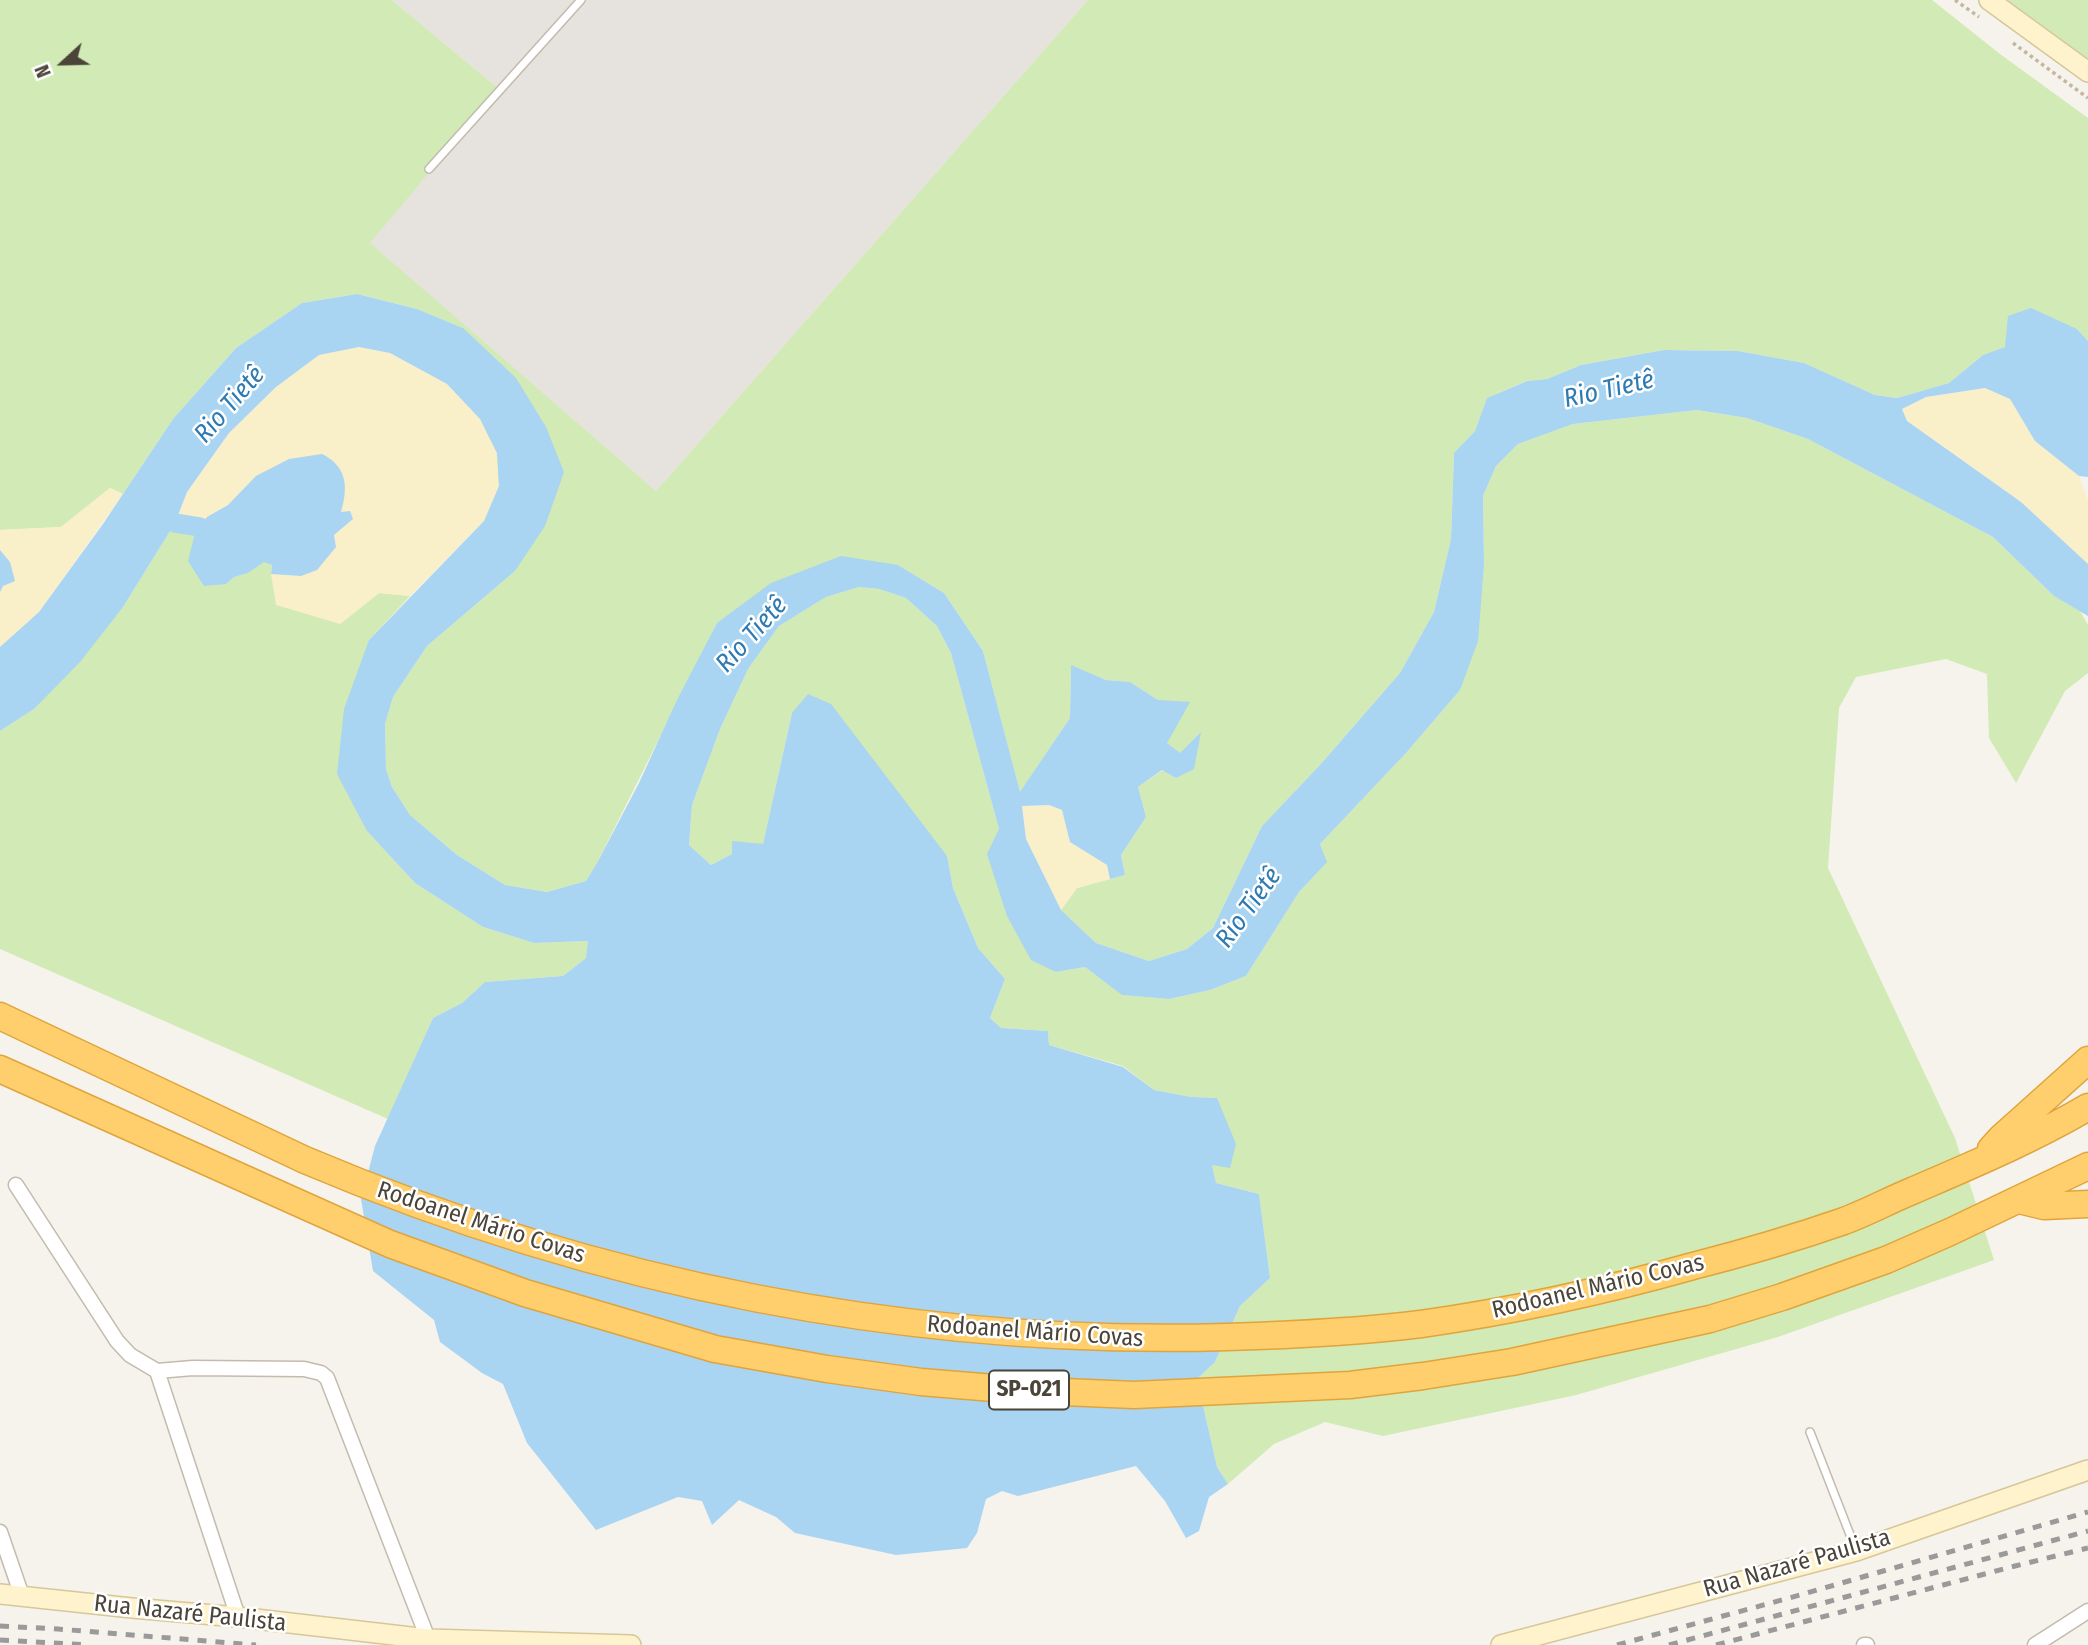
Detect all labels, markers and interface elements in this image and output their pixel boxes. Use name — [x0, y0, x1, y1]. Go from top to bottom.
north arrow — [28, 28, 98, 98]
text: N — [30, 61, 56, 81]
water label: Rio Tietê — [188, 360, 272, 450]
water label: Rio Tietê — [1561, 365, 1657, 415]
water label: Rio Tietê — [710, 591, 794, 679]
water label: Rio Tietê — [1210, 862, 1288, 954]
street label: Rodoanel Mário Covas — [373, 1176, 589, 1270]
street label: Rodoanel Mário Covas — [1489, 1249, 1707, 1325]
street label: Rodoanel Mário Covas — [926, 1310, 1144, 1354]
road number: SP-021 — [989, 1371, 1069, 1410]
street label: Rua Nazaré Paulista — [1700, 1524, 1894, 1604]
street label: Rua Nazaré Paulista — [92, 1590, 288, 1638]

